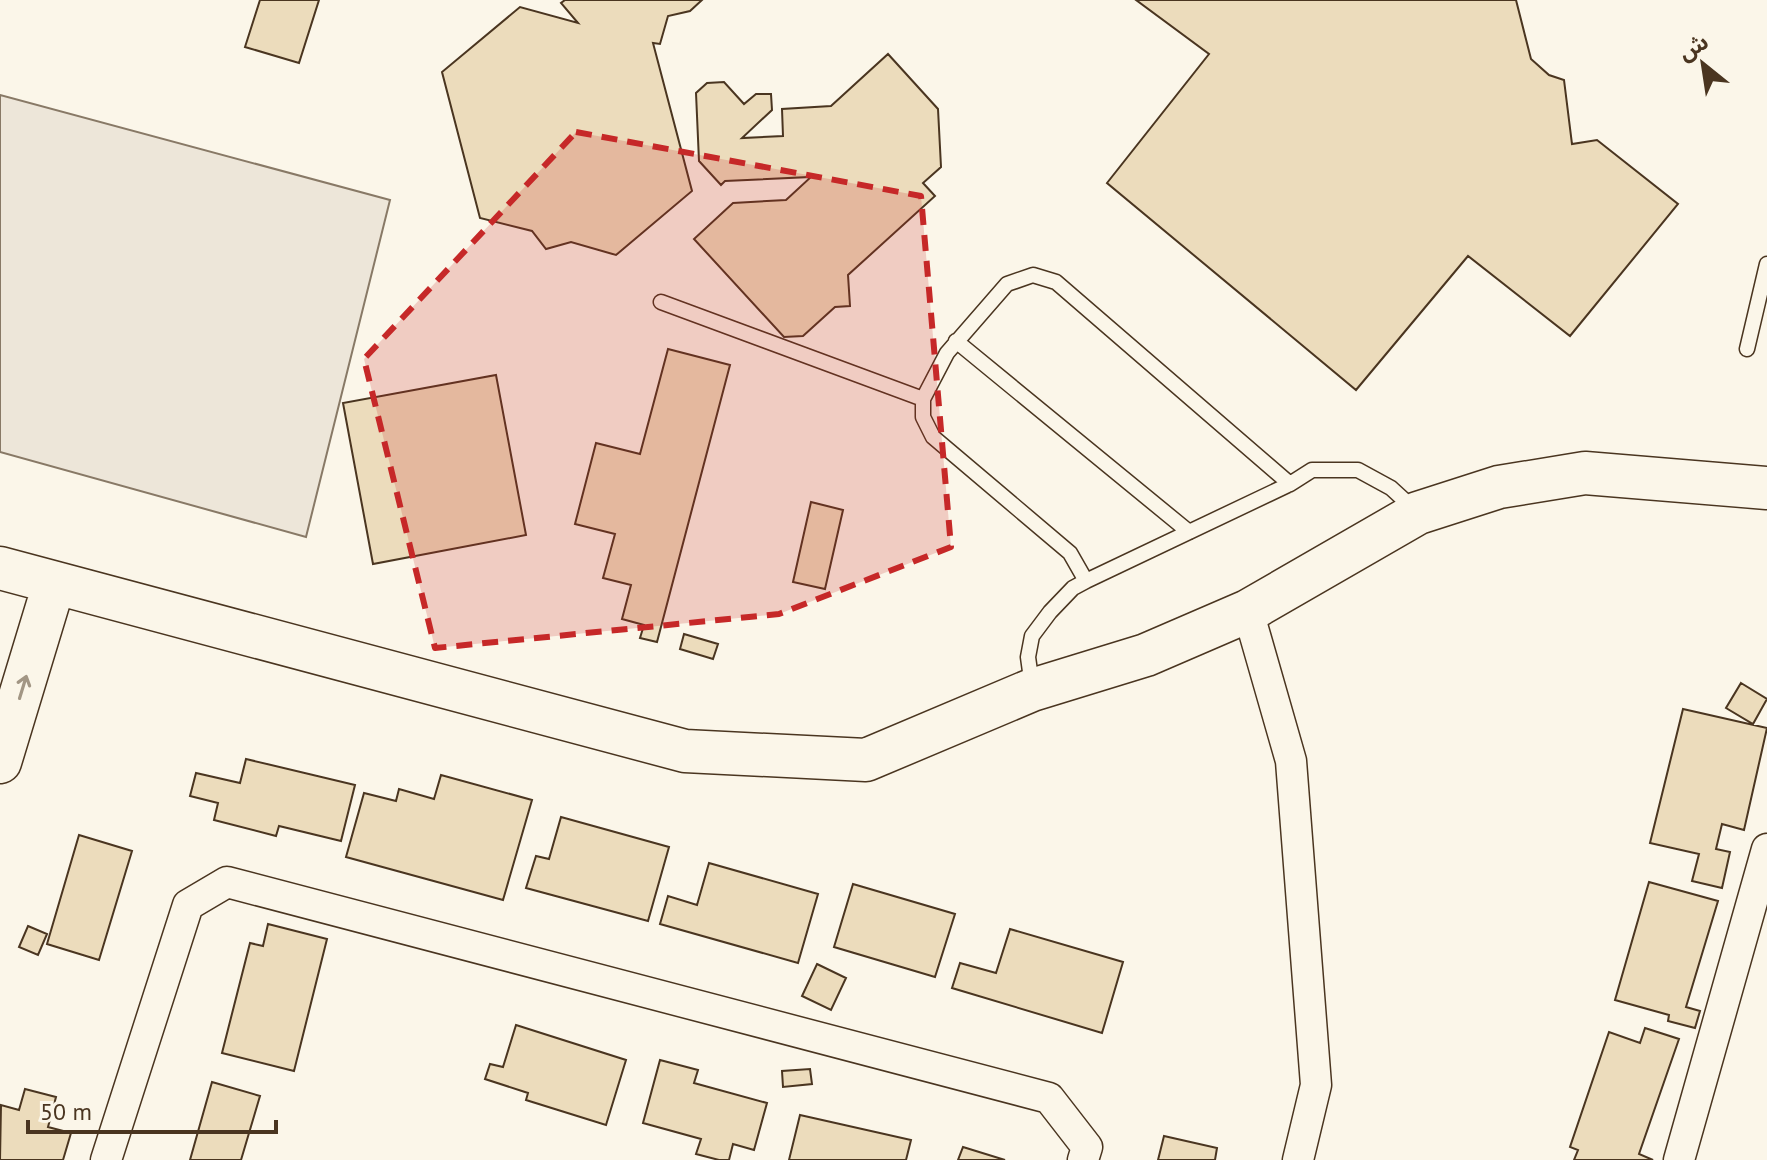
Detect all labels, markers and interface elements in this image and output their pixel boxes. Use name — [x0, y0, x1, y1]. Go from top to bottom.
north arrow — [1663, 24, 1743, 104]
text: ش — [1673, 27, 1713, 66]
one-way arrow — [16, 675, 31, 701]
scale bar — [28, 1084, 276, 1134]
text: 50 m — [40, 1096, 92, 1127]

